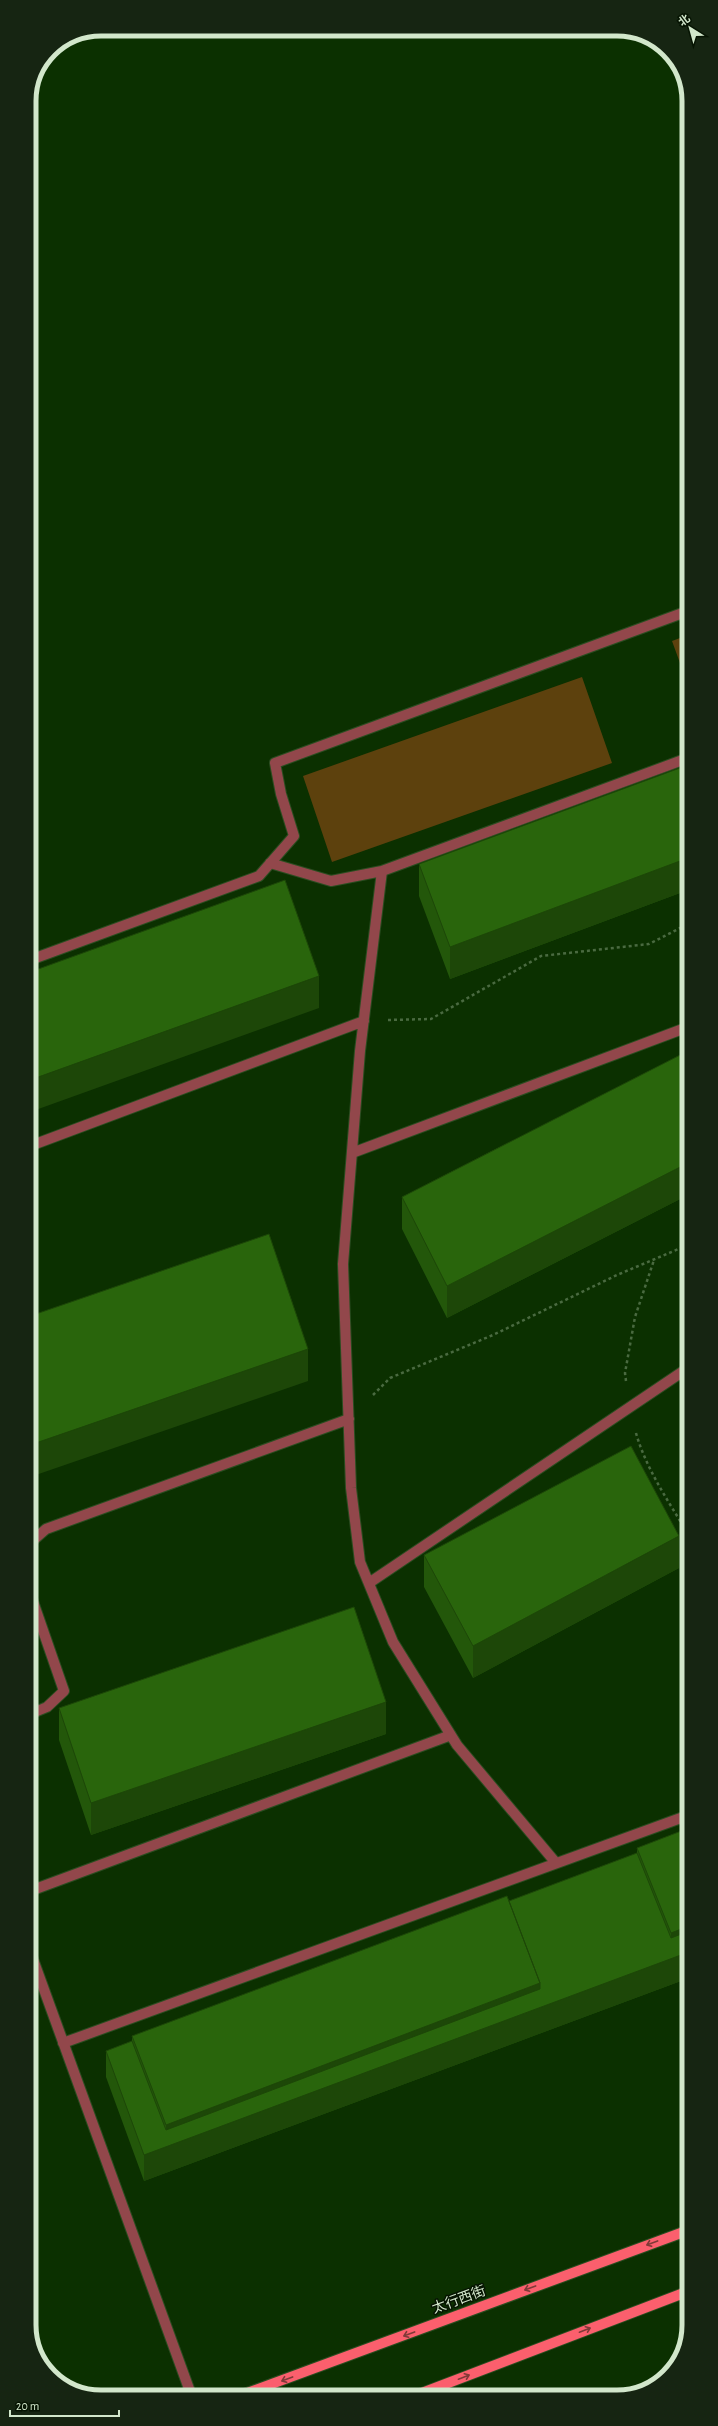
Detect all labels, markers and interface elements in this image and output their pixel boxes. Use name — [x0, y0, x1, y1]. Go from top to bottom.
north arrow — [670, 8, 710, 48]
text: 北 — [677, 13, 692, 28]
one-way arrow — [647, 2240, 659, 2248]
street label: 太行西街 — [430, 2283, 488, 2316]
one-way arrow — [525, 2285, 537, 2293]
one-way arrow — [579, 2326, 591, 2334]
one-way arrow — [403, 2330, 415, 2338]
one-way arrow — [457, 2373, 469, 2381]
one-way arrow — [281, 2375, 293, 2383]
scale bar — [10, 2392, 119, 2418]
text: 20 m — [16, 2400, 39, 2412]

